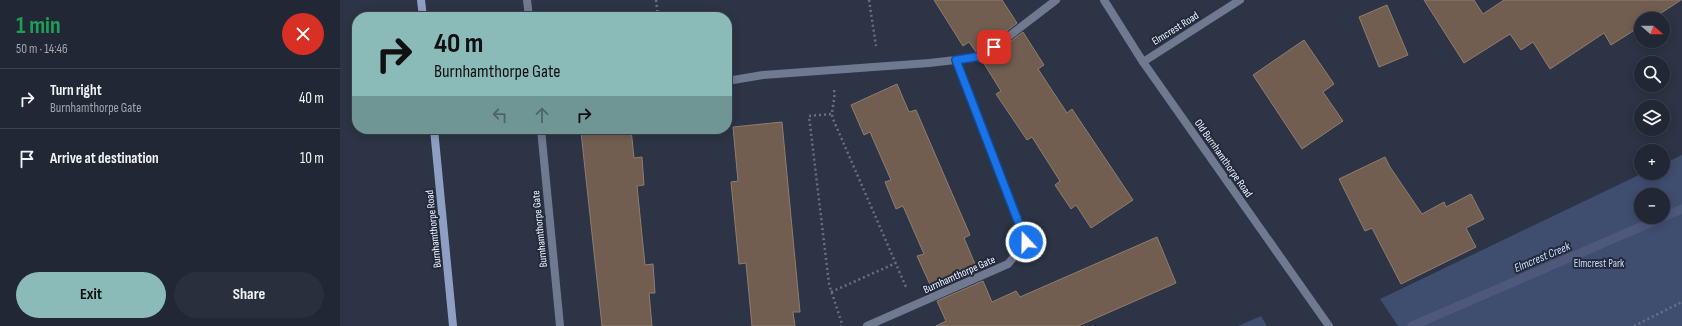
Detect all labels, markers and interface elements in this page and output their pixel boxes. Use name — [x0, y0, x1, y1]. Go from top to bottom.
street label: Elmcrest Road — [1149, 9, 1201, 48]
text: 1 min — [16, 11, 61, 40]
north arrow — [1634, 12, 1670, 48]
map controls — [1634, 12, 1670, 224]
button: close — [282, 13, 324, 55]
text: 40 m — [434, 27, 483, 60]
icon: right — [368, 28, 420, 80]
pin — [977, 30, 1011, 64]
icon: arrive — [983, 36, 1005, 58]
text: 50 m · 14:46 — [16, 41, 68, 57]
button: search — [1634, 56, 1670, 92]
text: Burnhamthorpe Gate — [434, 61, 561, 82]
text: Turn right — [50, 81, 102, 100]
icon: right — [16, 88, 38, 110]
text: 40 m — [299, 89, 324, 108]
text: Burnhamthorpe Gate — [50, 100, 141, 116]
button: layers — [1634, 100, 1670, 136]
icon: left — [489, 104, 511, 126]
icon: ahead — [531, 104, 553, 126]
icon: right — [573, 104, 595, 126]
street label: Old Burnhamthorpe Road — [1192, 117, 1256, 200]
button: + — [1634, 144, 1670, 180]
icon: arrive — [16, 148, 38, 170]
text: Arrive at destination — [50, 149, 159, 168]
text: 10 m — [300, 149, 324, 168]
button: − — [1634, 188, 1670, 224]
street label: Burnhamthorpe Road — [423, 189, 444, 269]
street label: Burnhamthorpe Gate — [529, 190, 550, 268]
position arrow — [1005, 221, 1047, 263]
water label: Elmcrest Creek — [1512, 239, 1573, 276]
street label: Burnhamthorpe Gate — [921, 253, 997, 296]
park label: Elmcrest Park — [1574, 257, 1625, 270]
button: Exit — [16, 272, 166, 318]
button: Share — [174, 272, 324, 318]

